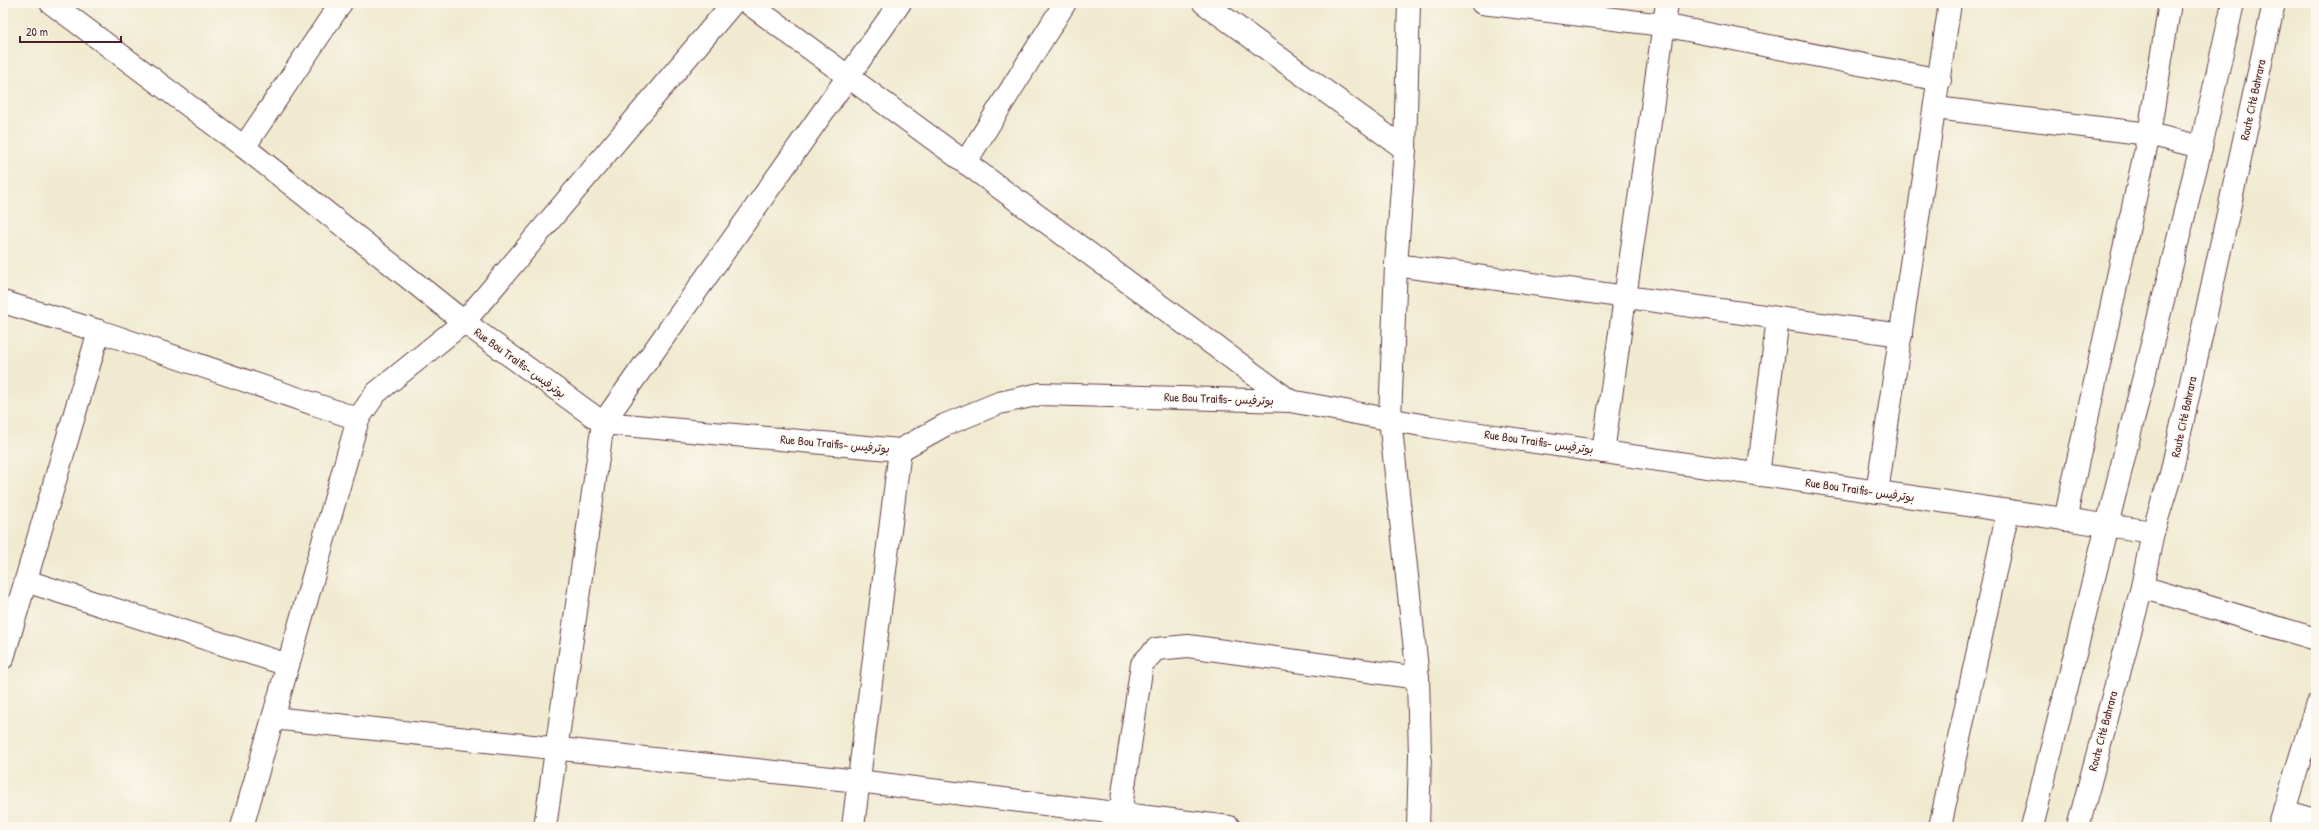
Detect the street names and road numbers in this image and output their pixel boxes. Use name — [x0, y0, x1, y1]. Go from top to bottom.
street label: Route Cité Bahrara — [2236, 58, 2269, 142]
street label: Rue Bou Traifis- بوترفيس — [471, 323, 570, 402]
street label: Route Cité Bahrara — [2167, 375, 2200, 459]
street label: Rue Bou Traifis- بوترفيس — [1164, 388, 1274, 409]
street label: Rue Bou Traifis- بوترفيس — [1483, 425, 1595, 458]
street label: Rue Bou Traifis- بوترفيس — [780, 430, 891, 457]
street label: Rue Bou Traifis- بوترفيس — [1804, 473, 1916, 506]
street label: Route Cité Bahrara — [2084, 689, 2121, 773]

